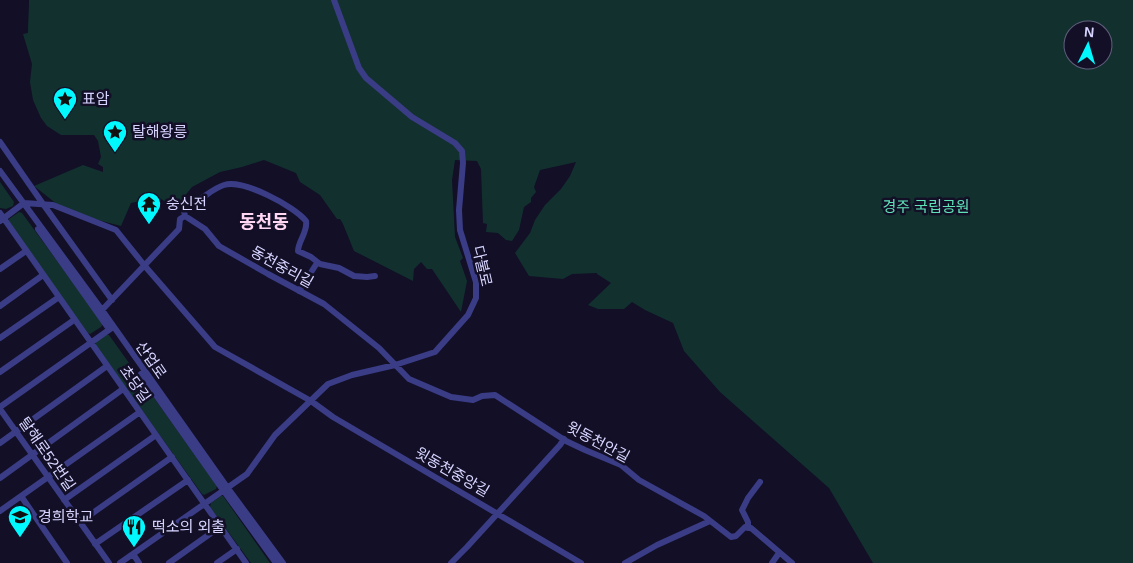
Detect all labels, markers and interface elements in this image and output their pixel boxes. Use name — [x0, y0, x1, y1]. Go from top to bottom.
north arrow — [1063, 20, 1113, 70]
text: N — [1083, 24, 1095, 40]
place icon: 표암 — [52, 86, 78, 120]
place label: 표암 — [82, 90, 110, 107]
place icon: 탈해왕릉 — [102, 119, 128, 153]
place label: 탈해왕릉 — [132, 123, 187, 140]
temple icon: 숭신전 — [136, 191, 162, 225]
place label: 숭신전 — [166, 195, 207, 212]
park label: 경주 국립공원 — [883, 198, 969, 215]
district label: 동천동 — [239, 212, 289, 232]
street label: 동천중리길 — [248, 242, 317, 291]
street label: 다불로 — [470, 244, 495, 288]
street label: 산업로 — [133, 338, 170, 382]
street label: 초당길 — [117, 362, 154, 406]
street label: 탈해로52번길 — [16, 414, 79, 494]
street label: 윗동천안길 — [564, 418, 633, 465]
street label: 윗동천중앙길 — [412, 444, 492, 500]
school or university icon: 경희학교 — [7, 504, 33, 538]
place label: 경희학교 — [38, 508, 93, 525]
restaurant icon: 떡소의 외출 — [121, 514, 147, 548]
place label: 떡소의 외출 — [152, 518, 225, 535]

